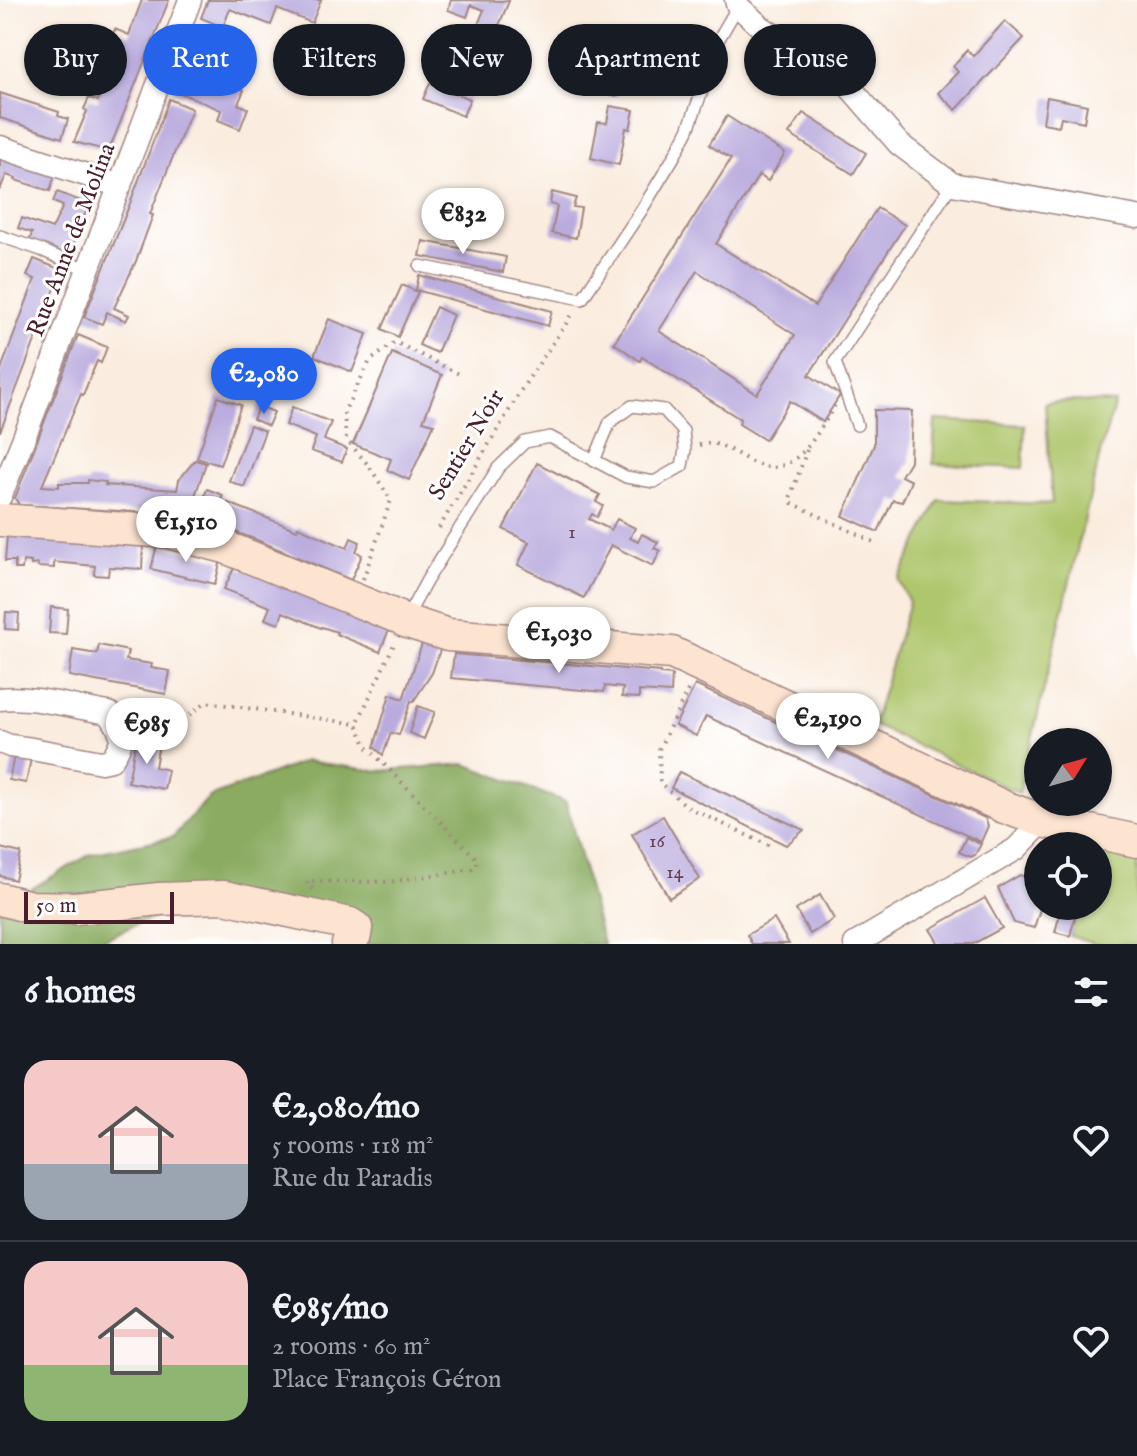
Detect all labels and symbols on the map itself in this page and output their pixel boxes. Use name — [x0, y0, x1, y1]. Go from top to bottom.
street label: Rue Anne de Molina — [21, 138, 123, 341]
pin: €832 — [416, 188, 510, 256]
pin: €2,080 — [199, 348, 329, 416]
street label: Sentier Noir — [422, 384, 512, 506]
pin: €1,510 — [121, 496, 251, 564]
house number: 1 — [568, 520, 576, 545]
pin: €1,030 — [494, 607, 624, 675]
pin: €2,190 — [763, 693, 893, 761]
pin: €985 — [100, 698, 194, 766]
north arrow — [1024, 728, 1112, 816]
house number: 16 — [649, 829, 666, 854]
house number: 14 — [666, 860, 684, 885]
scale bar — [24, 888, 174, 924]

